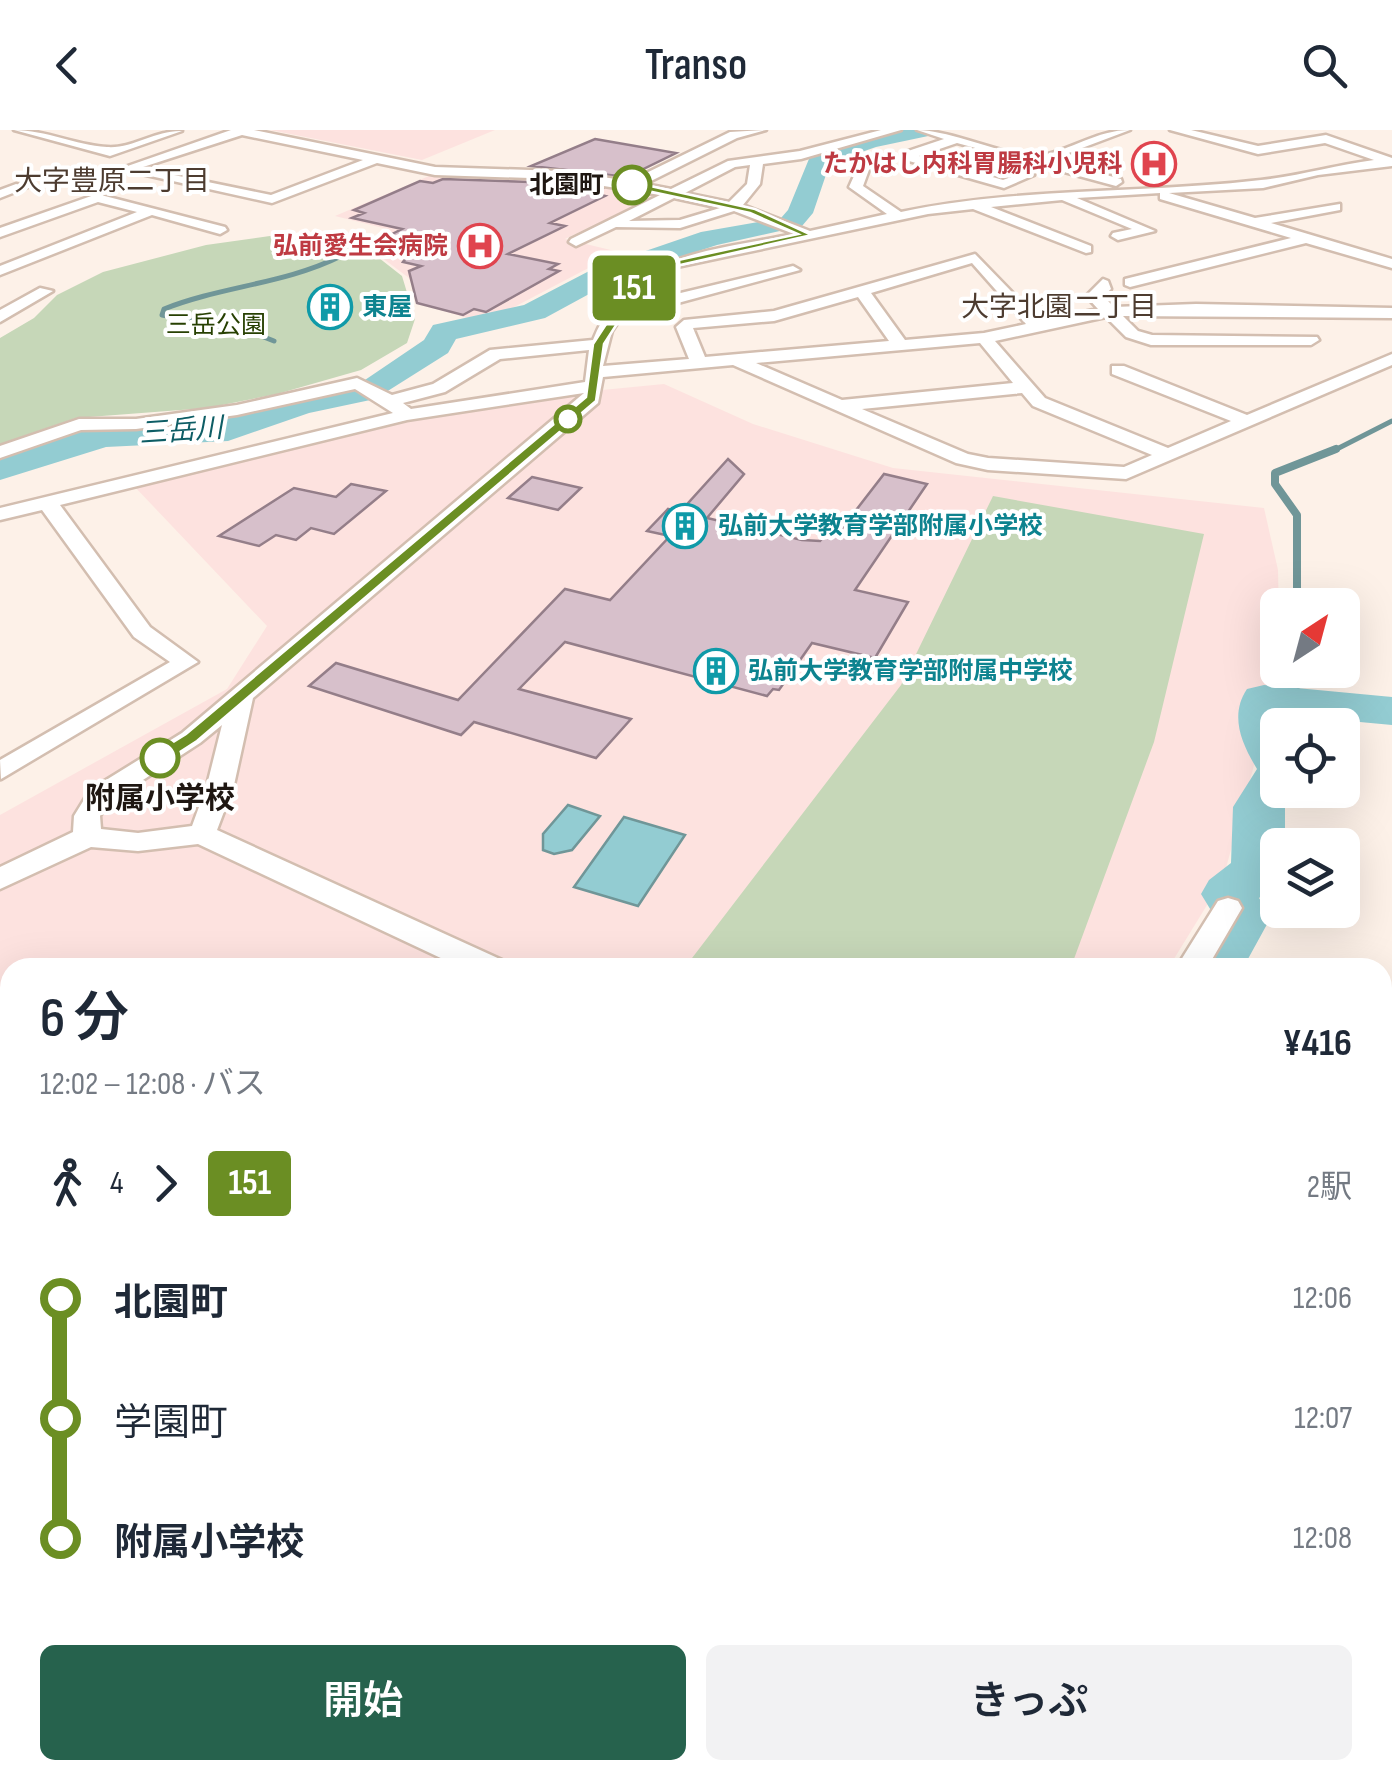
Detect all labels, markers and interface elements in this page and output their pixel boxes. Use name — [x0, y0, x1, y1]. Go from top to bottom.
icon: back — [40, 38, 95, 93]
text: Transo — [645, 38, 747, 93]
icon: search — [1297, 38, 1352, 93]
hospital icon: たかはし内科胃腸科小児科 — [1131, 141, 1177, 187]
place label: たかはし内科胃腸科小児科 — [823, 149, 1122, 180]
district label: 大字豊原二丁目 — [14, 165, 210, 198]
marker: 北園町 — [613, 166, 651, 204]
place label: 北園町 — [529, 170, 604, 201]
hospital icon: 弘前愛生会病院 — [457, 223, 503, 269]
place label: 弘前愛生会病院 — [273, 231, 448, 262]
line badge: 151 — [576, 256, 692, 320]
text: 151 — [613, 267, 655, 310]
building icon: 東屋 — [307, 284, 353, 330]
district label: 大字北園二丁目 — [961, 291, 1157, 324]
place label: 東屋 — [362, 292, 412, 323]
park label: 三岳公園 — [166, 310, 266, 341]
unlabelled marker — [555, 406, 581, 432]
water label: 三岳川 — [138, 411, 227, 450]
building icon: 弘前大学教育学部附属小学校 — [662, 503, 708, 549]
place label: 弘前大学教育学部附属小学校 — [718, 511, 1043, 542]
north arrow — [1260, 588, 1360, 688]
map controls — [1260, 588, 1360, 928]
building icon: 弘前大学教育学部附属中学校 — [693, 648, 739, 694]
place label: 弘前大学教育学部附属中学校 — [748, 656, 1073, 687]
button: locate — [1260, 708, 1360, 808]
marker: 附属小学校 — [141, 739, 179, 777]
place label: 附属小学校 — [85, 781, 235, 817]
button: layers — [1260, 828, 1360, 928]
text: 6 分 — [40, 986, 129, 1053]
text: ¥416 — [1283, 1021, 1352, 1066]
text: 12:02 – 12:08 · バス — [40, 1065, 266, 1104]
icon: walk — [40, 1156, 95, 1211]
icon: forward — [138, 1156, 193, 1211]
text: 151 — [228, 1162, 271, 1205]
text: 4 — [110, 1164, 123, 1203]
text: 2駅 — [1307, 1168, 1352, 1207]
text: 12:06 — [1293, 1279, 1352, 1318]
text: 北園町 — [114, 1281, 228, 1326]
text: 12:07 — [1294, 1399, 1352, 1438]
text: 学園町 — [114, 1401, 228, 1446]
text: 12:08 — [1293, 1519, 1352, 1558]
text: 附属小学校 — [114, 1521, 304, 1566]
button: 開始 — [40, 1645, 686, 1760]
button: きっぷ — [706, 1645, 1352, 1760]

